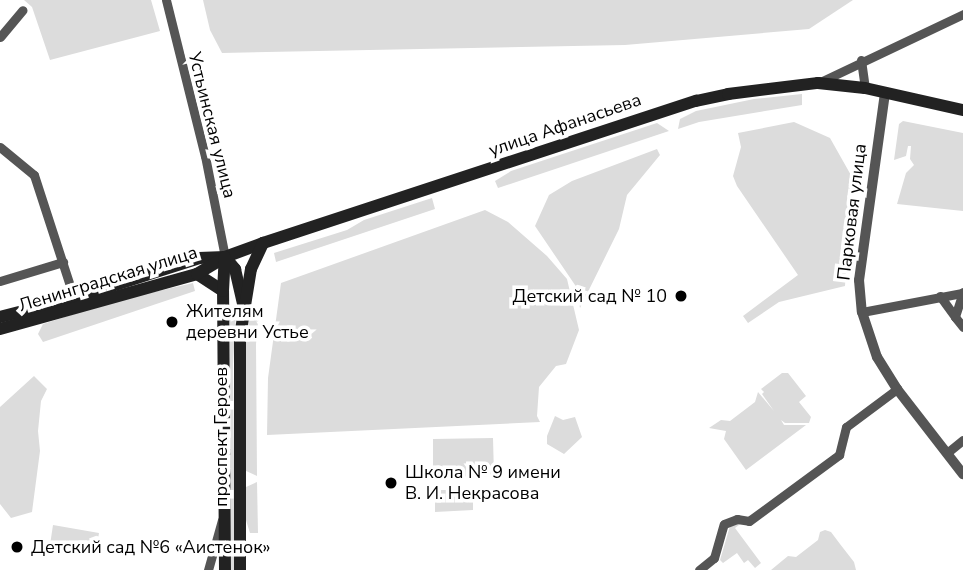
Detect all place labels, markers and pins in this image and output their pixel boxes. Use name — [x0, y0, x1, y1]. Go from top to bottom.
place label: Детский сад № 10 — [513, 285, 667, 307]
marker: Детский сад № 10 — [673, 288, 689, 304]
place label: Жителям деревни Устье — [186, 301, 309, 344]
marker: Жителям деревни Устье — [164, 314, 180, 330]
place label: Школа № 9 имени В. И. Некрасова — [405, 462, 561, 504]
marker: Школа № 9 имени В. И. Некрасова — [383, 475, 399, 491]
place label: Детский сад №6 «Аистенок» — [31, 536, 271, 558]
marker: Детский сад №6 «Аистенок» — [9, 539, 25, 555]

